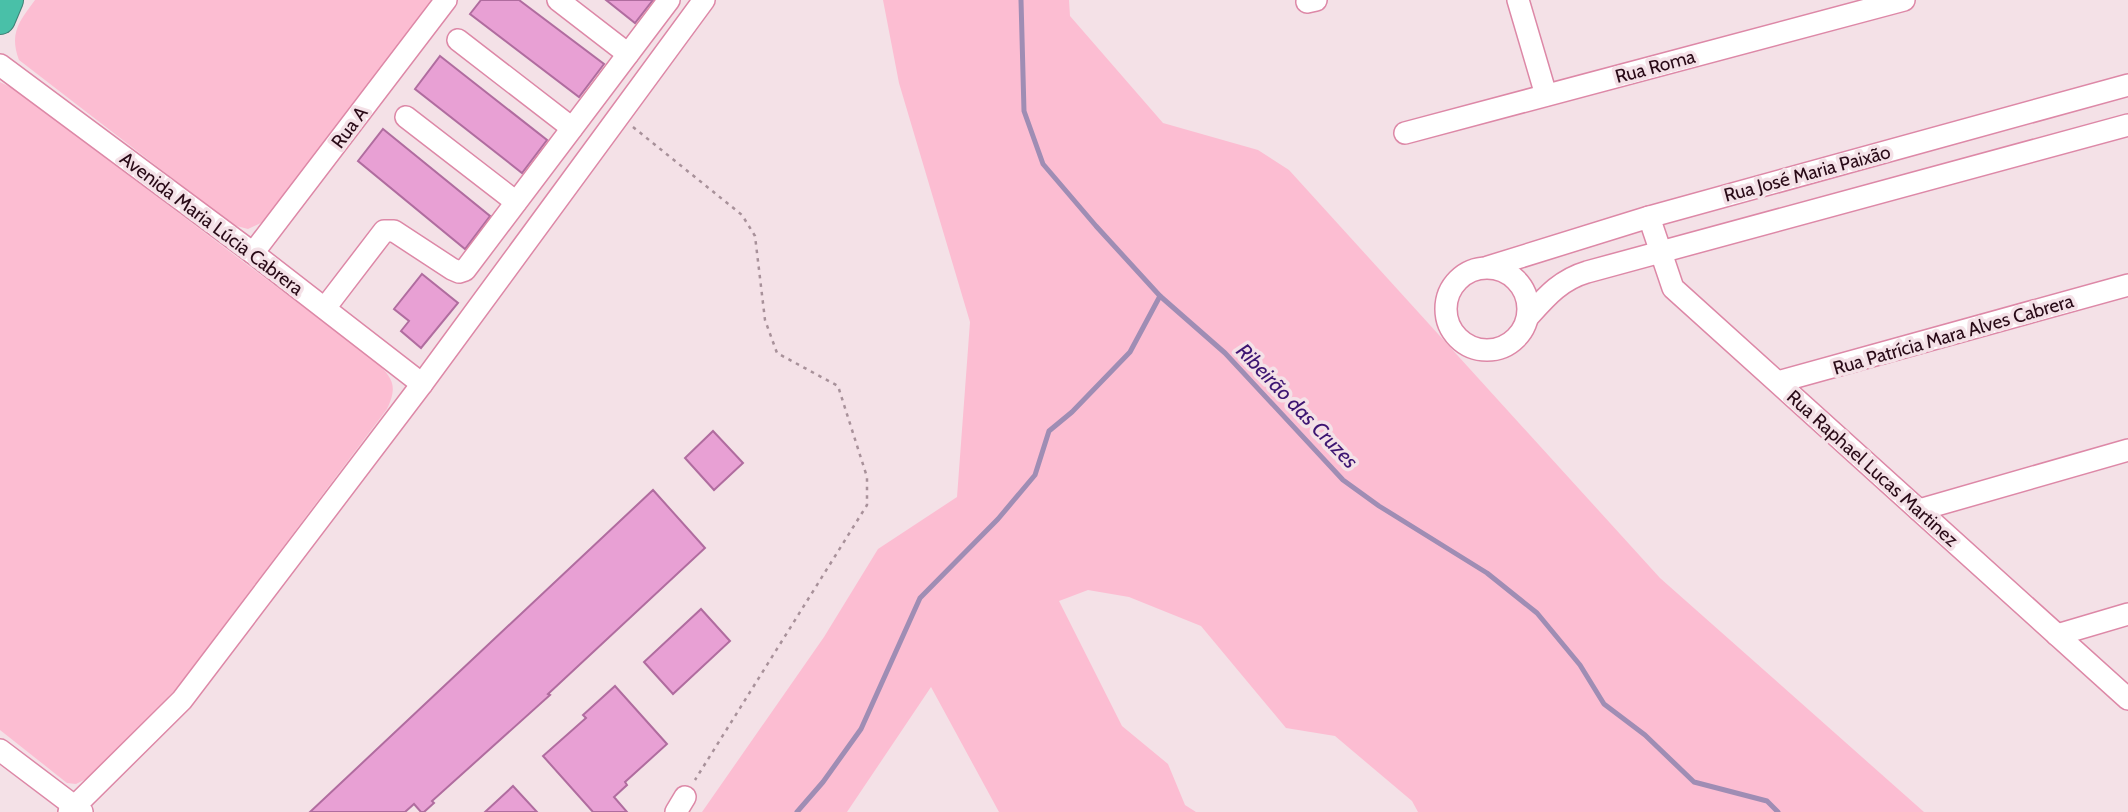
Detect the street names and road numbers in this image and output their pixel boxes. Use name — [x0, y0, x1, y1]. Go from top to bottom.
street label: Rua Roma — [1613, 45, 1698, 88]
street label: Rua A — [326, 102, 373, 153]
street label: Rua José Maria Paixão — [1721, 140, 1893, 207]
street label: Avenida Maria Lúcia Cabrera — [115, 147, 308, 300]
street label: Rua Patrícia Mara Alves Cabrera — [1830, 289, 2076, 380]
street label: Rua Raphael Lucas Martinez — [1782, 385, 1963, 552]

